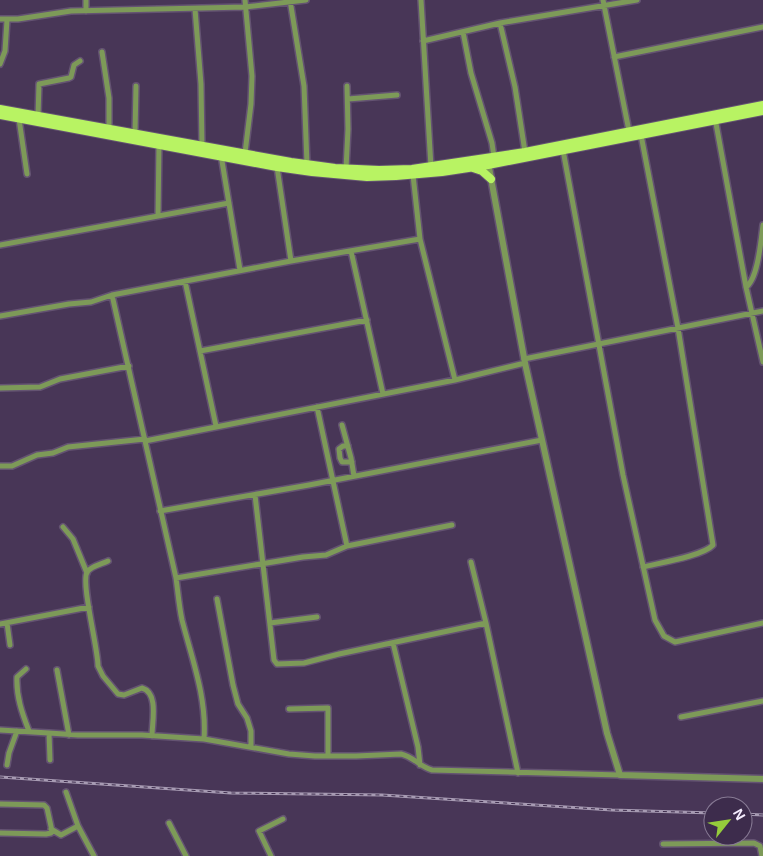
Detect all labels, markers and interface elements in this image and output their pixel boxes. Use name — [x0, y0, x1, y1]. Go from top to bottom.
north arrow — [703, 796, 753, 846]
text: N — [730, 806, 749, 823]

